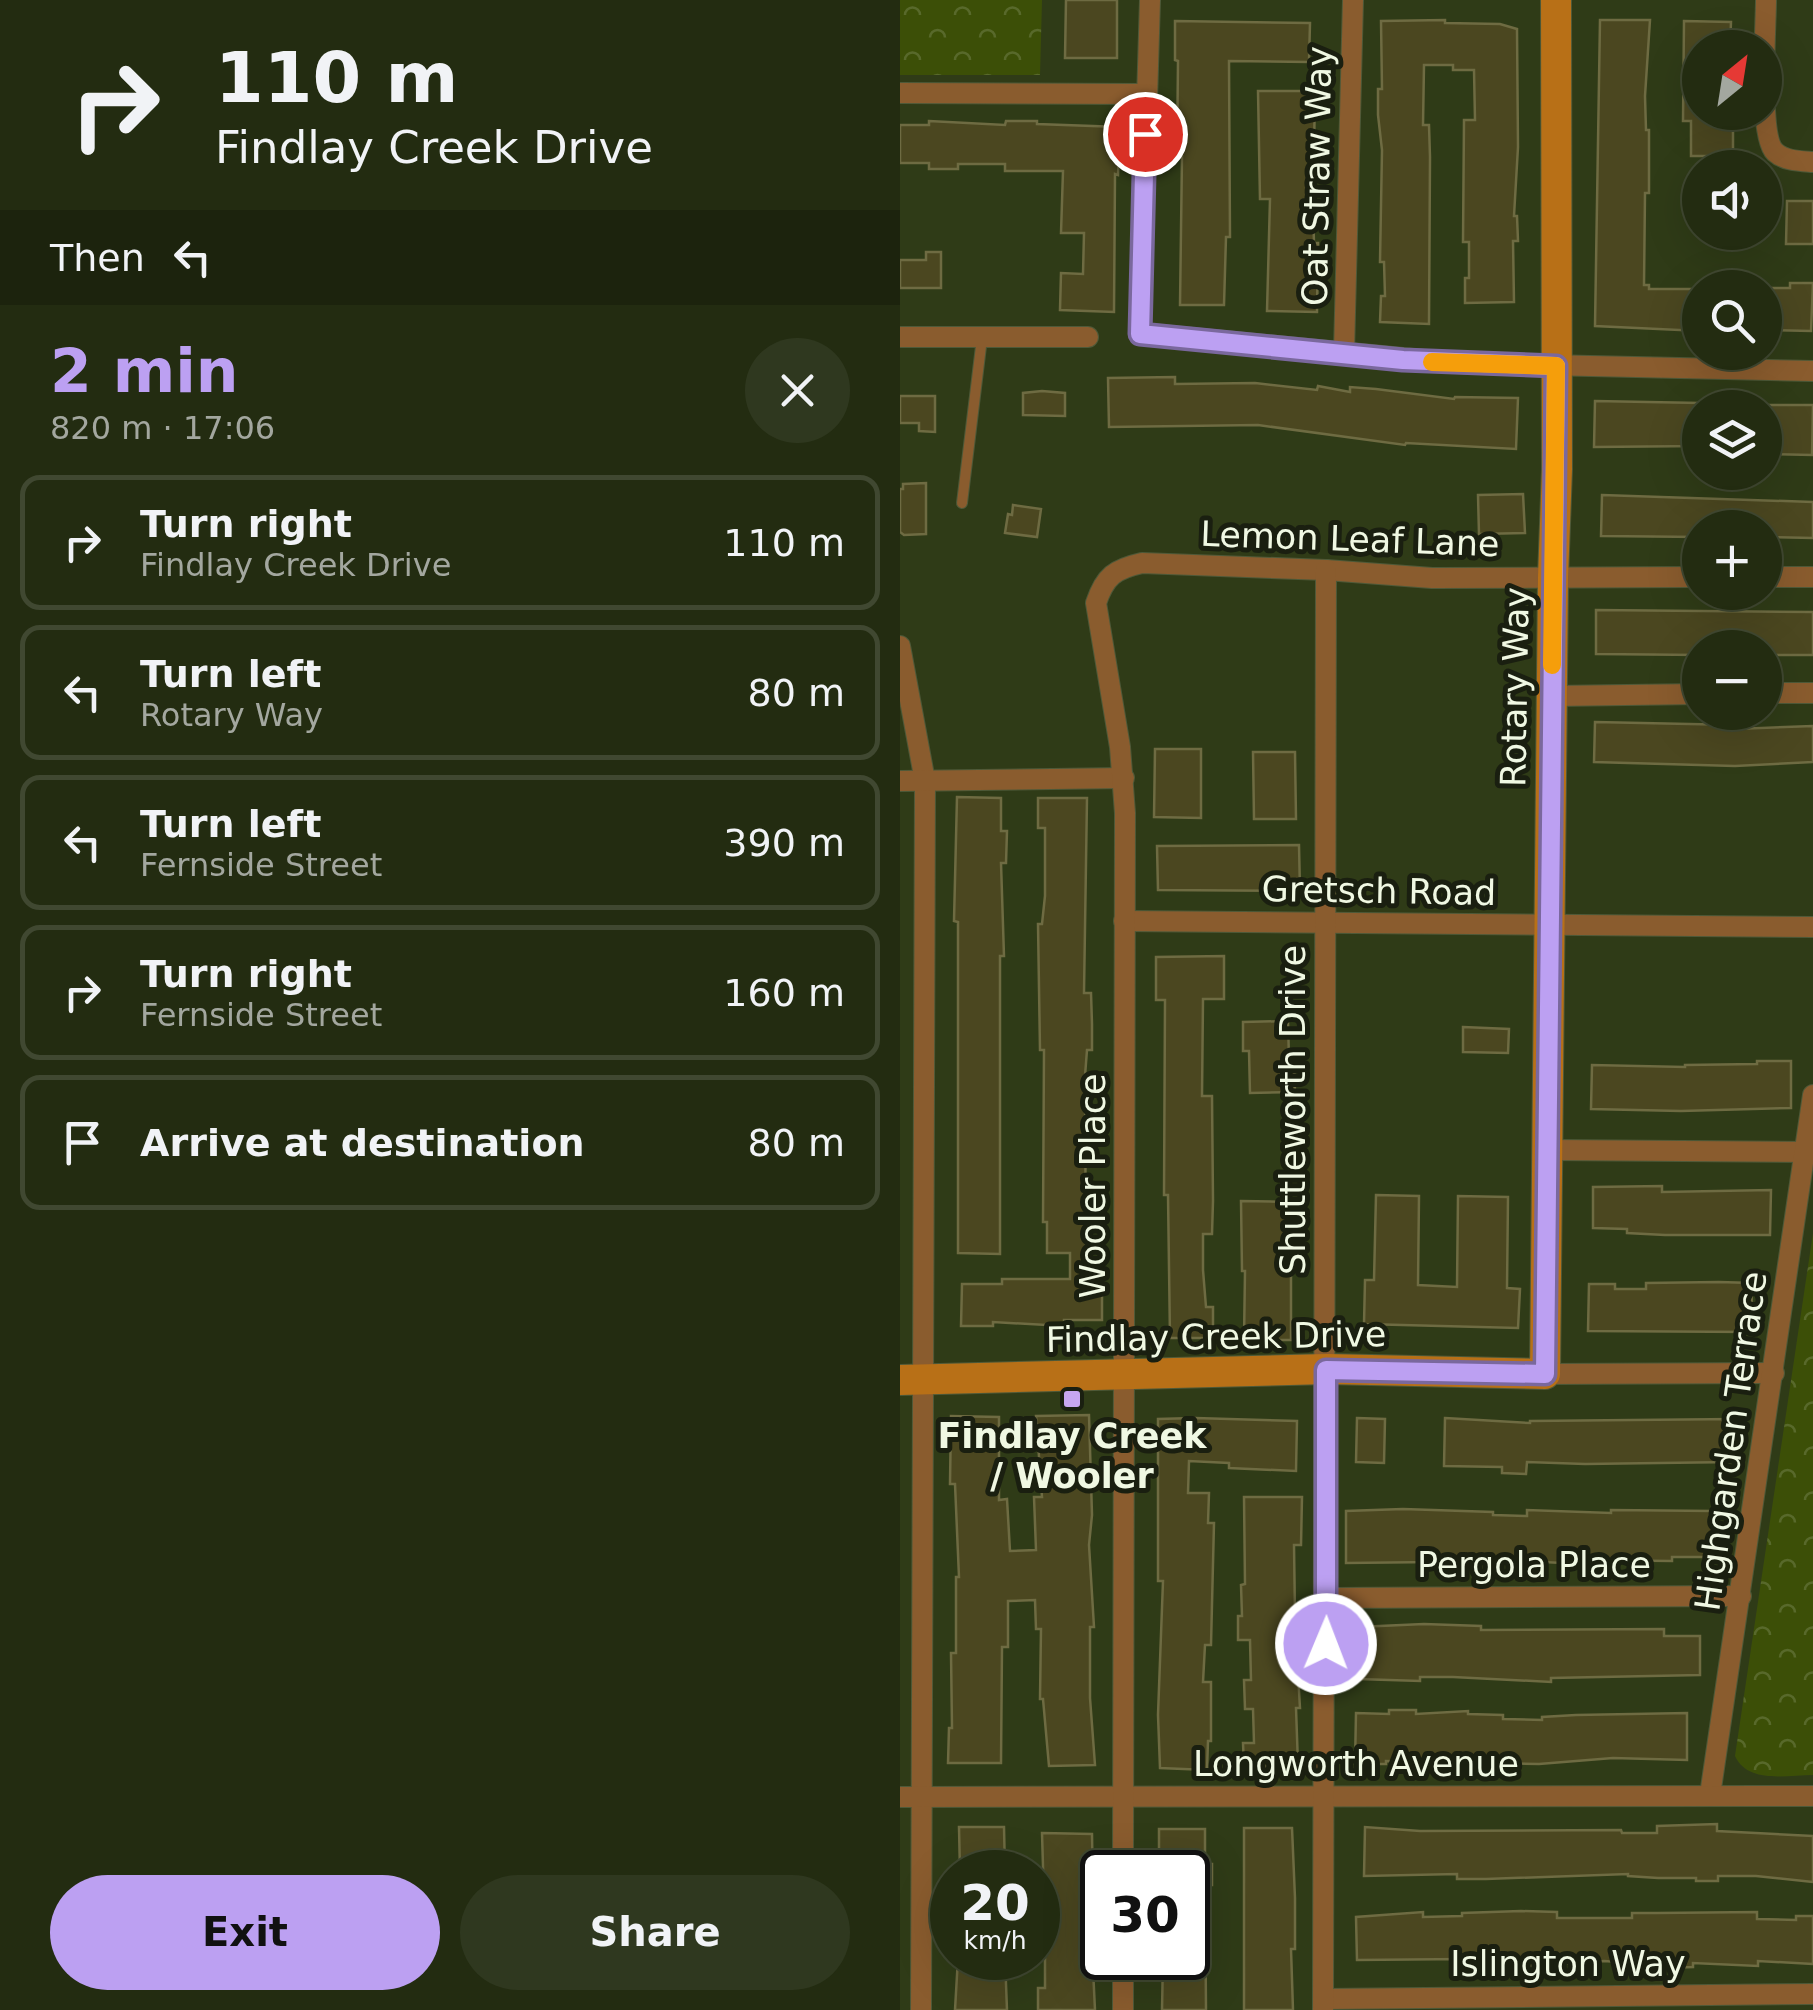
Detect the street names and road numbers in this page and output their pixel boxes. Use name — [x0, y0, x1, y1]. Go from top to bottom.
street label: Oat Straw Way — [1295, 46, 1339, 306]
street label: Lemon Leaf Lane — [1200, 514, 1500, 564]
street label: Rotary Way — [1493, 587, 1537, 787]
street label: Gretsch Road — [1261, 869, 1497, 913]
street label: Shuttleworth Drive — [1273, 945, 1313, 1275]
street label: Wooler Place — [1073, 1073, 1113, 1299]
street label: Highgarden Terrace — [1687, 1269, 1775, 1613]
street label: Findlay Creek Drive — [1045, 1314, 1387, 1360]
street label: Pergola Place — [1417, 1545, 1651, 1585]
street label: Longworth Avenue — [1193, 1744, 1519, 1784]
street label: Islington Way — [1450, 1944, 1686, 1984]

